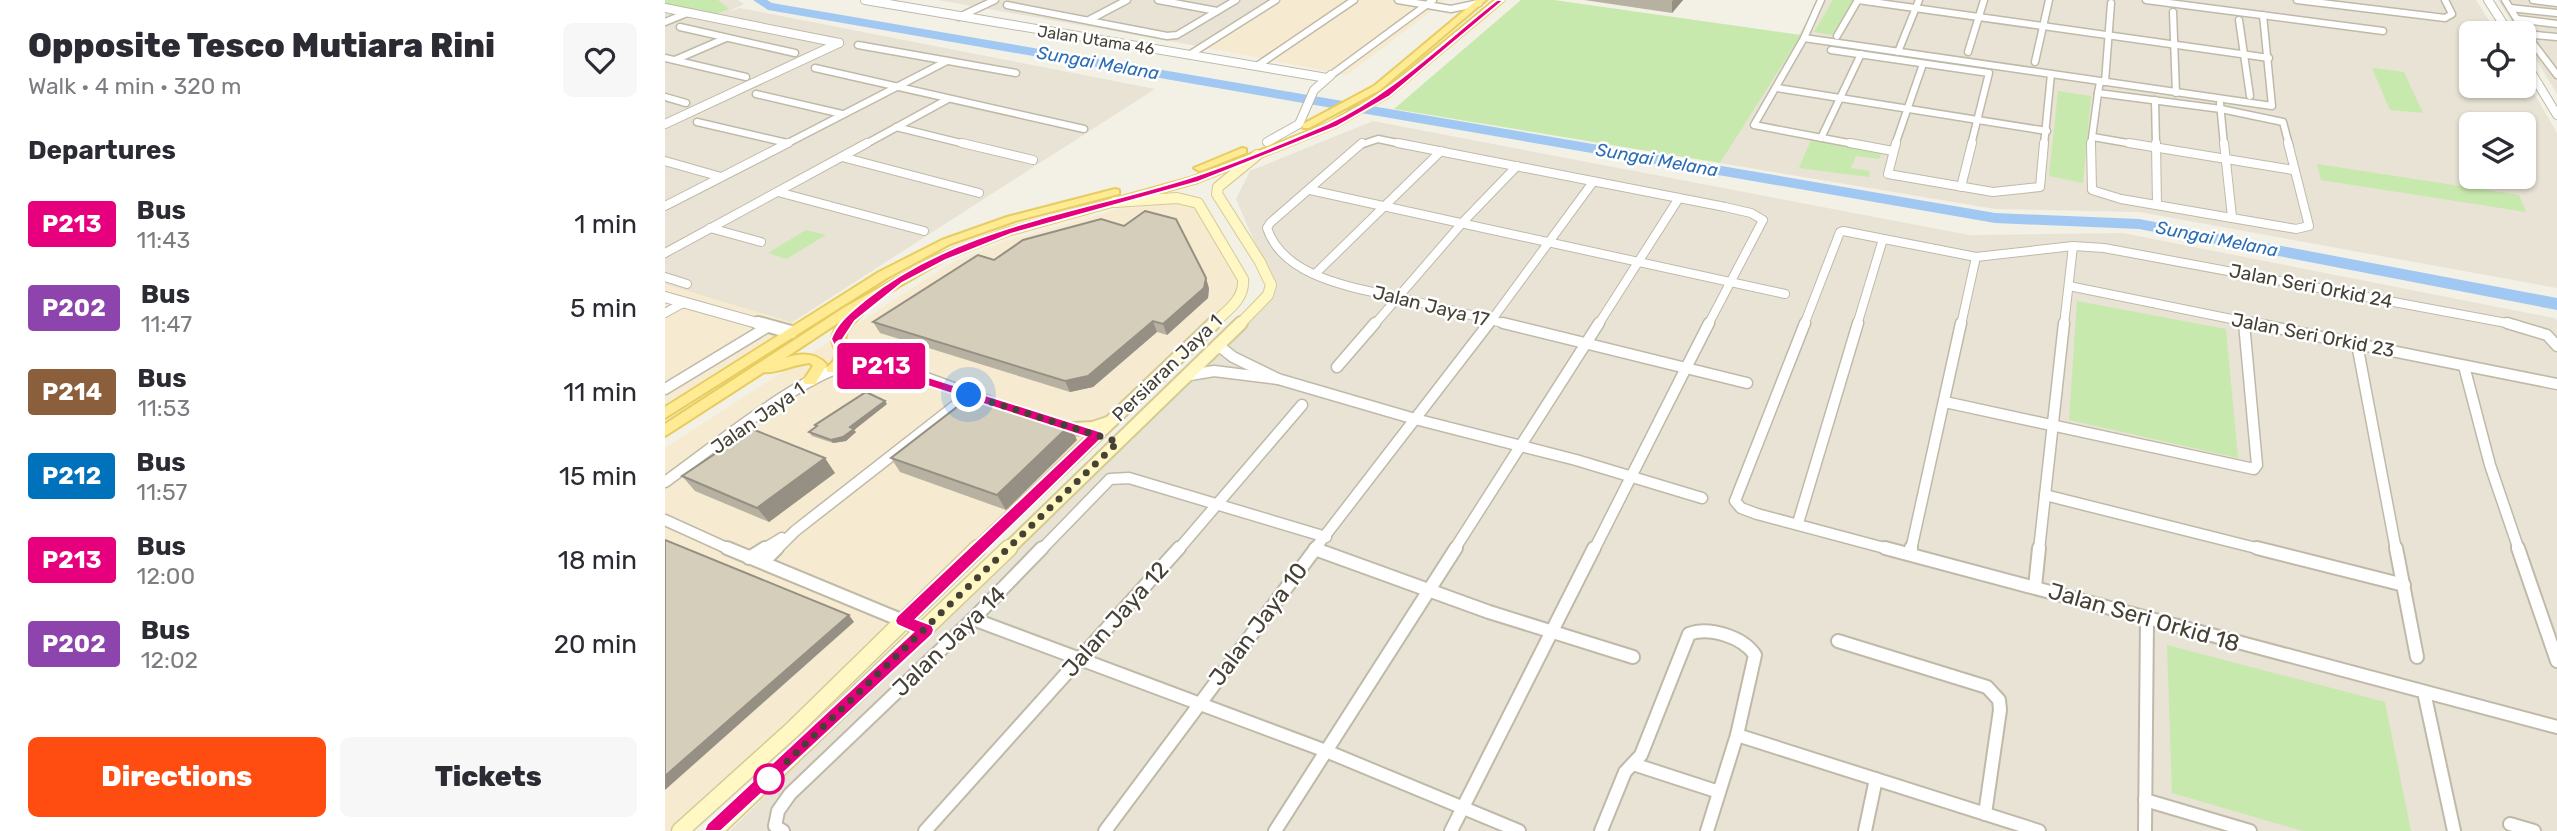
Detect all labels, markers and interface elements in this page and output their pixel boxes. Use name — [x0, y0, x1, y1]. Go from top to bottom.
street label: Jalan Utama 46 — [1036, 21, 1156, 59]
map controls — [2459, 21, 2536, 189]
button: locate — [2459, 21, 2536, 98]
button: heart — [563, 23, 637, 97]
text: Opposite Tesco Mutiara Rini — [28, 26, 495, 65]
water label: Sungai Melana — [1035, 41, 1161, 85]
text: Walk · 4 min · 320 m — [28, 72, 241, 100]
button: layers — [2459, 112, 2536, 189]
text: Departures — [28, 135, 176, 166]
water label: Sungai Melana — [1594, 138, 1720, 182]
text: Bus — [137, 195, 186, 226]
text: 1 min — [574, 209, 637, 240]
text: P213 — [42, 210, 102, 238]
water label: Sungai Melana — [2154, 216, 2280, 262]
text: 11:43 — [137, 226, 190, 254]
street label: Jalan Seri Orkid 24 — [2227, 259, 2395, 313]
text: Bus — [141, 279, 190, 310]
street label: Jalan Jaya 17 — [1370, 280, 1492, 332]
text: 5 min — [570, 293, 637, 324]
text: P202 — [42, 294, 106, 322]
street label: Jalan Seri Orkid 23 — [2229, 308, 2397, 362]
text: 11:47 — [141, 310, 192, 338]
street label: Persiaran Jaya 1 — [1107, 310, 1227, 426]
line badge: P213 — [832, 343, 930, 389]
text: P213 — [851, 352, 911, 380]
text: Bus — [137, 363, 187, 394]
text: 11 min — [563, 377, 637, 408]
street label: Jalan Jaya 1 — [707, 377, 809, 459]
your location — [951, 377, 986, 412]
text: P214 — [42, 378, 102, 406]
text: 11:53 — [137, 394, 190, 422]
text: Bus — [136, 447, 186, 478]
text: 15 min — [559, 461, 637, 492]
text: P212 — [42, 462, 101, 490]
text: 11:57 — [136, 478, 187, 506]
text: Bus — [137, 531, 186, 562]
text: 18 min — [558, 545, 637, 576]
text: P213 — [42, 546, 102, 574]
street label: Jalan Jaya 12 — [1056, 555, 1174, 683]
street label: Jalan Jaya 10 — [1203, 557, 1313, 691]
text: 12:00 — [137, 562, 195, 590]
street label: Jalan Seri Orkid 18 — [2045, 576, 2243, 658]
street label: Jalan Jaya 14 — [887, 580, 1011, 702]
text: Bus — [141, 615, 190, 646]
text: 20 min — [554, 629, 637, 660]
text: P202 — [42, 630, 106, 658]
text: 12:02 — [141, 646, 198, 674]
button: Directions — [28, 737, 326, 817]
button: Tickets — [340, 737, 637, 817]
unlabelled marker — [754, 764, 784, 794]

